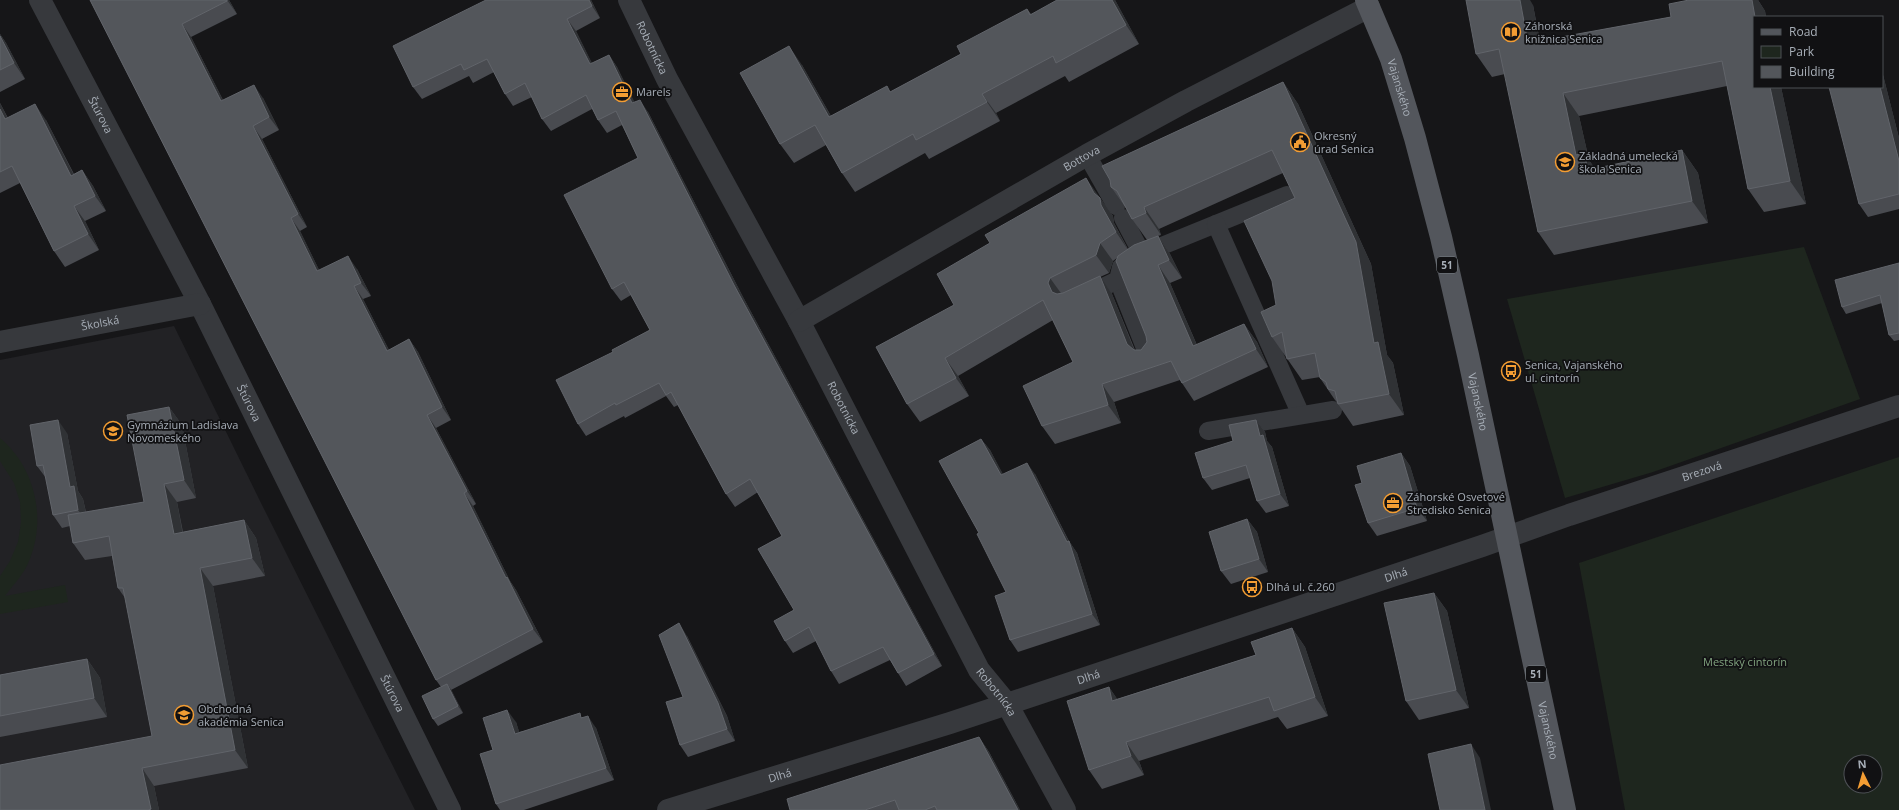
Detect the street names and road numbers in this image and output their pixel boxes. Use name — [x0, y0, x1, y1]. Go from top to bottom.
street label: Robotnícka — [633, 18, 672, 77]
street label: Vajanského — [1384, 57, 1416, 118]
street label: Štúrova — [85, 94, 117, 136]
street label: Bottova — [1060, 142, 1102, 174]
road number: 51 — [1437, 257, 1457, 273]
street label: Školská — [80, 312, 120, 333]
street label: Vajanského — [1465, 371, 1492, 433]
street label: Robotnícka — [824, 379, 864, 437]
street label: Štúrova — [234, 382, 265, 424]
street label: Brezová — [1680, 457, 1724, 484]
street label: Dlhá — [1382, 563, 1409, 585]
street label: Robotnícka — [973, 664, 1020, 718]
street label: Dlhá — [1075, 666, 1102, 687]
road number: 51 — [1526, 666, 1546, 682]
street label: Štúrova — [377, 672, 408, 714]
street label: Vajanského — [1535, 700, 1562, 761]
street label: Dlhá — [766, 764, 793, 786]

